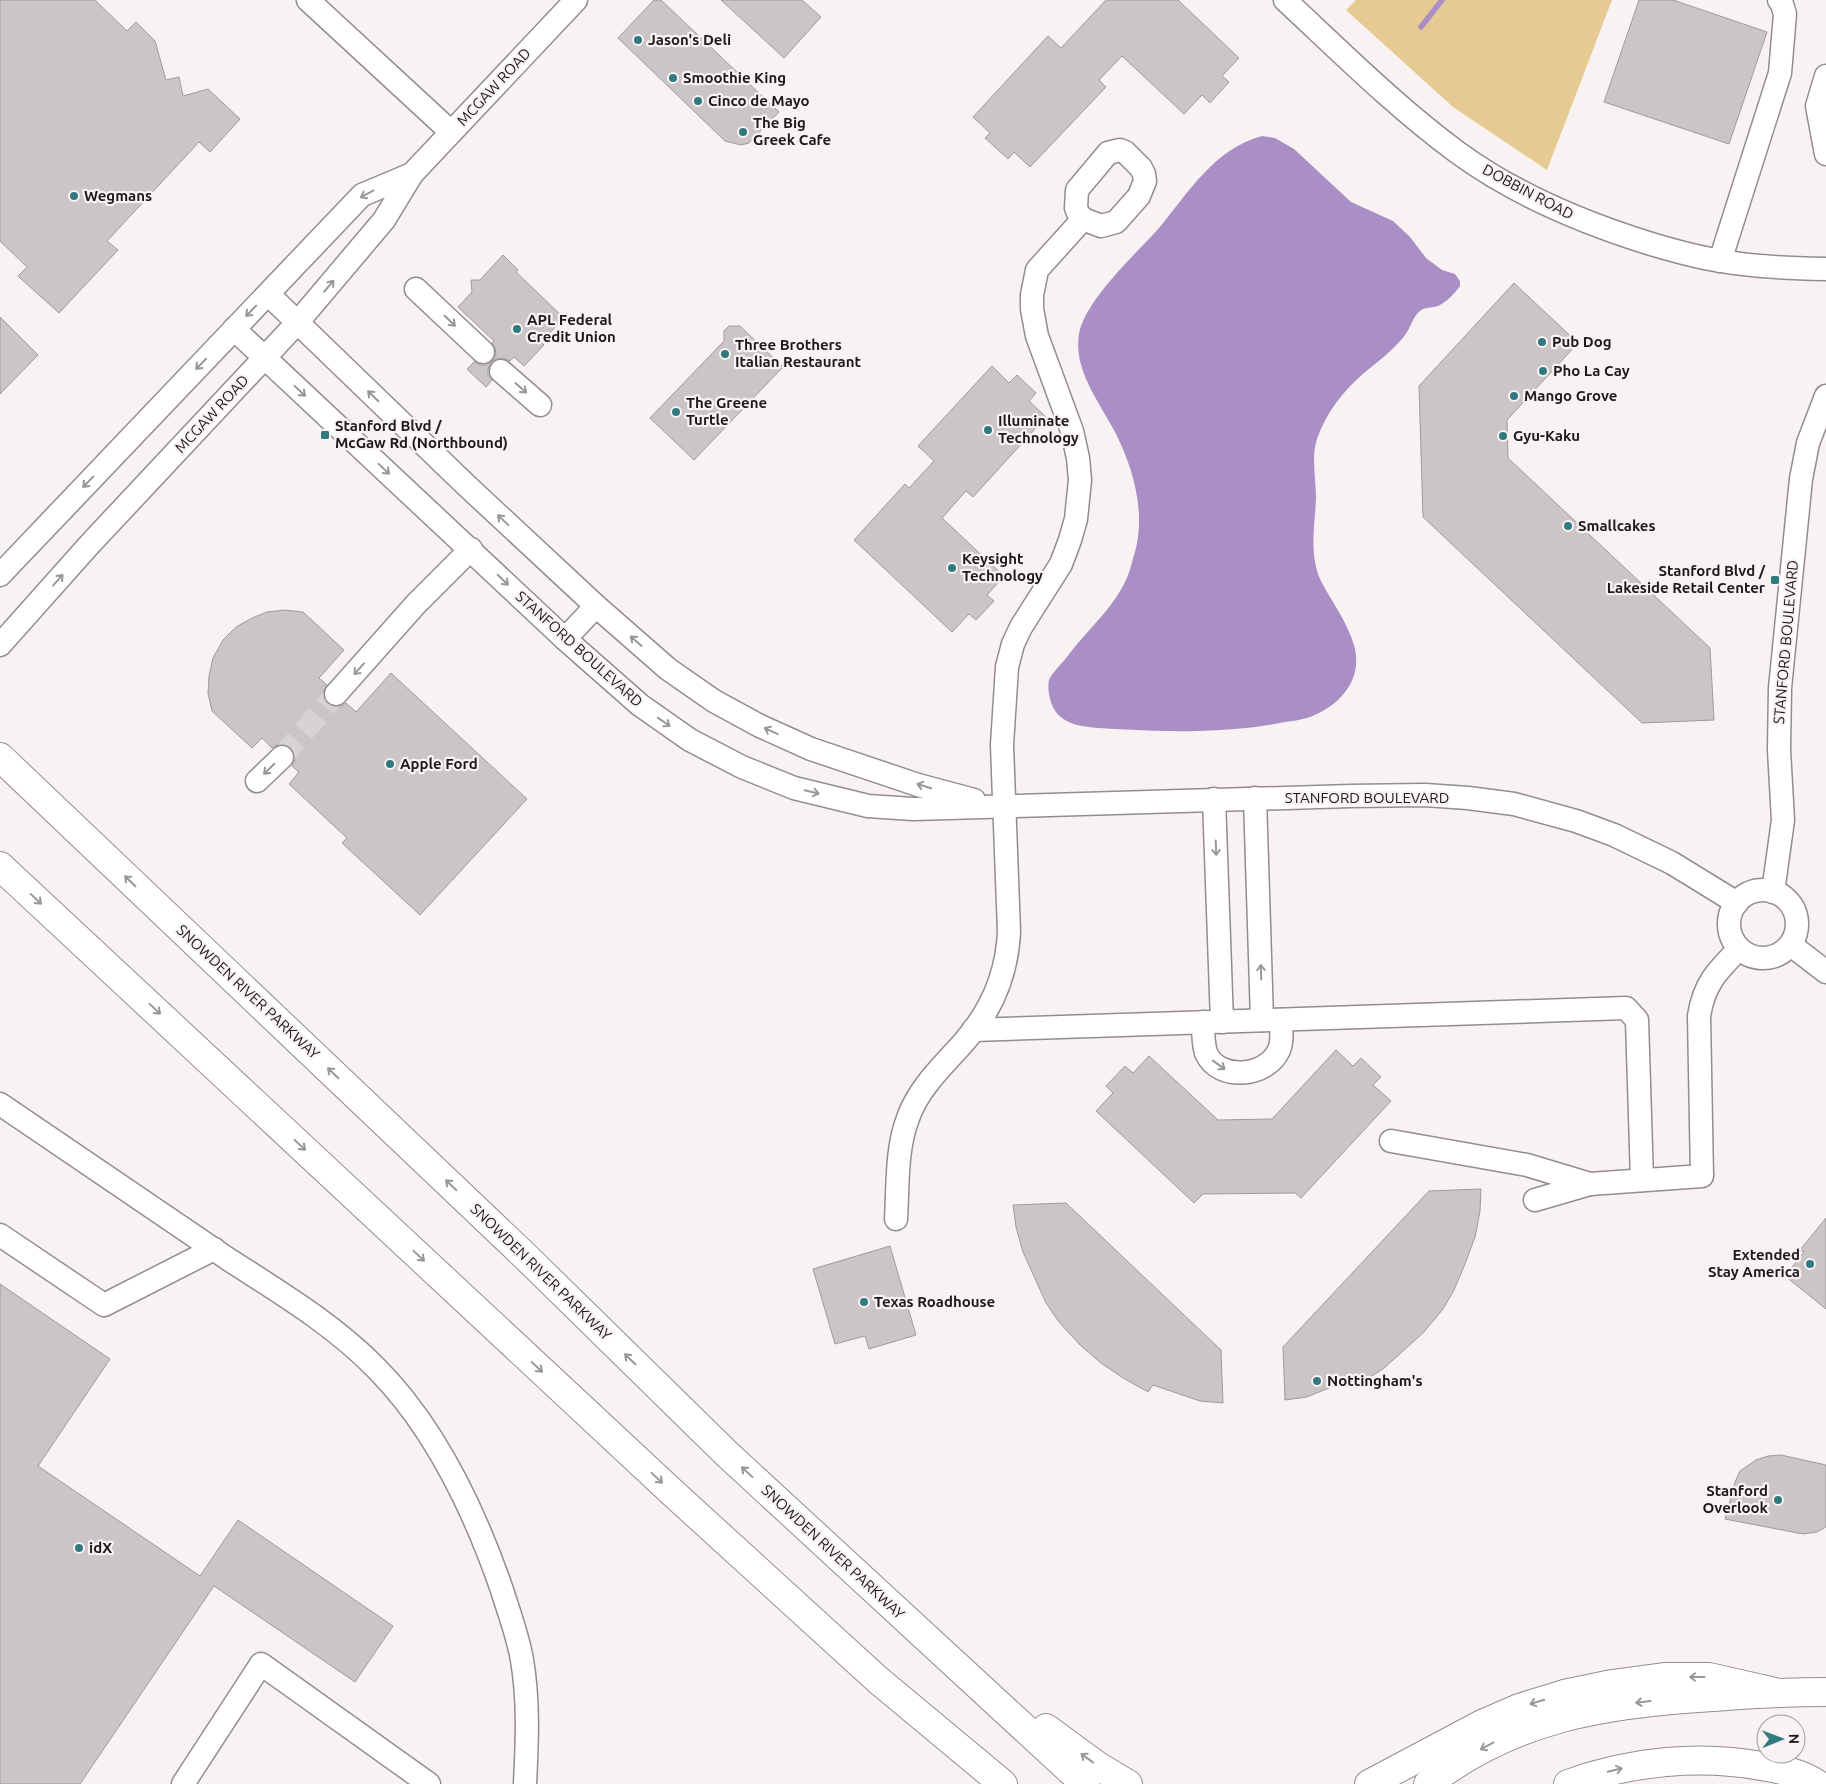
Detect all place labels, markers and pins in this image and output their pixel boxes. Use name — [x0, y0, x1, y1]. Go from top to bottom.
place label: Jason's Deli — [648, 31, 731, 48]
marker: Jason's Deli — [632, 34, 644, 46]
place label: Smoothie King — [683, 69, 786, 86]
marker: Smoothie King — [667, 72, 679, 84]
place label: Cinco de Mayo — [708, 92, 810, 109]
marker: Cinco de Mayo — [692, 95, 704, 107]
place label: The Big Greek Cafe — [753, 114, 831, 148]
marker: The Big Greek Cafe — [737, 126, 749, 138]
place label: Wegmans — [84, 187, 152, 204]
marker: Wegmans — [68, 190, 80, 202]
place label: APL Federal Credit Union — [527, 311, 616, 345]
marker: APL Federal Credit Union — [511, 323, 523, 335]
place label: Pub Dog — [1552, 333, 1612, 350]
place label: Three Brothers Italian Restaurant — [735, 336, 861, 370]
marker: Pub Dog — [1536, 336, 1548, 348]
marker: Three Brothers Italian Restaurant — [719, 348, 731, 360]
place label: Pho La Cay — [1553, 362, 1630, 379]
marker: Pho La Cay — [1537, 365, 1549, 377]
place label: Mango Grove — [1524, 387, 1618, 404]
marker: Mango Grove — [1508, 390, 1520, 402]
place label: The Greene Turtle — [686, 394, 767, 428]
marker: The Greene Turtle — [670, 406, 682, 418]
place label: Illuminate Technology — [998, 412, 1079, 446]
place label: Stanford Blvd / McGaw Rd (Northbound) — [335, 417, 508, 451]
marker: Illuminate Technology — [982, 424, 994, 436]
place label: Gyu-Kaku — [1513, 427, 1580, 444]
marker: Stanford Blvd / McGaw Rd (Northbound) — [319, 429, 331, 441]
marker: Gyu-Kaku — [1497, 430, 1509, 442]
place label: Smallcakes — [1578, 517, 1656, 534]
marker: Smallcakes — [1562, 520, 1574, 532]
place label: Keysight Technology — [962, 550, 1043, 584]
marker: Keysight Technology — [946, 562, 958, 574]
place label: Stanford Blvd / Lakeside Retail Center — [1607, 562, 1766, 596]
marker: Stanford Blvd / Lakeside Retail Center — [1769, 574, 1781, 586]
place label: Apple Ford — [400, 755, 478, 772]
marker: Apple Ford — [384, 758, 396, 770]
place label: Extended Stay America — [1708, 1246, 1800, 1280]
marker: Extended Stay America — [1804, 1258, 1816, 1270]
place label: Texas Roadhouse — [874, 1293, 995, 1310]
marker: Texas Roadhouse — [858, 1296, 870, 1308]
place label: Nottingham's — [1327, 1372, 1423, 1389]
marker: Nottingham's — [1311, 1375, 1323, 1387]
place label: Stanford Overlook — [1703, 1482, 1769, 1516]
marker: Stanford Overlook — [1772, 1494, 1784, 1506]
place label: idX — [89, 1539, 112, 1556]
marker: idX — [73, 1542, 85, 1554]

